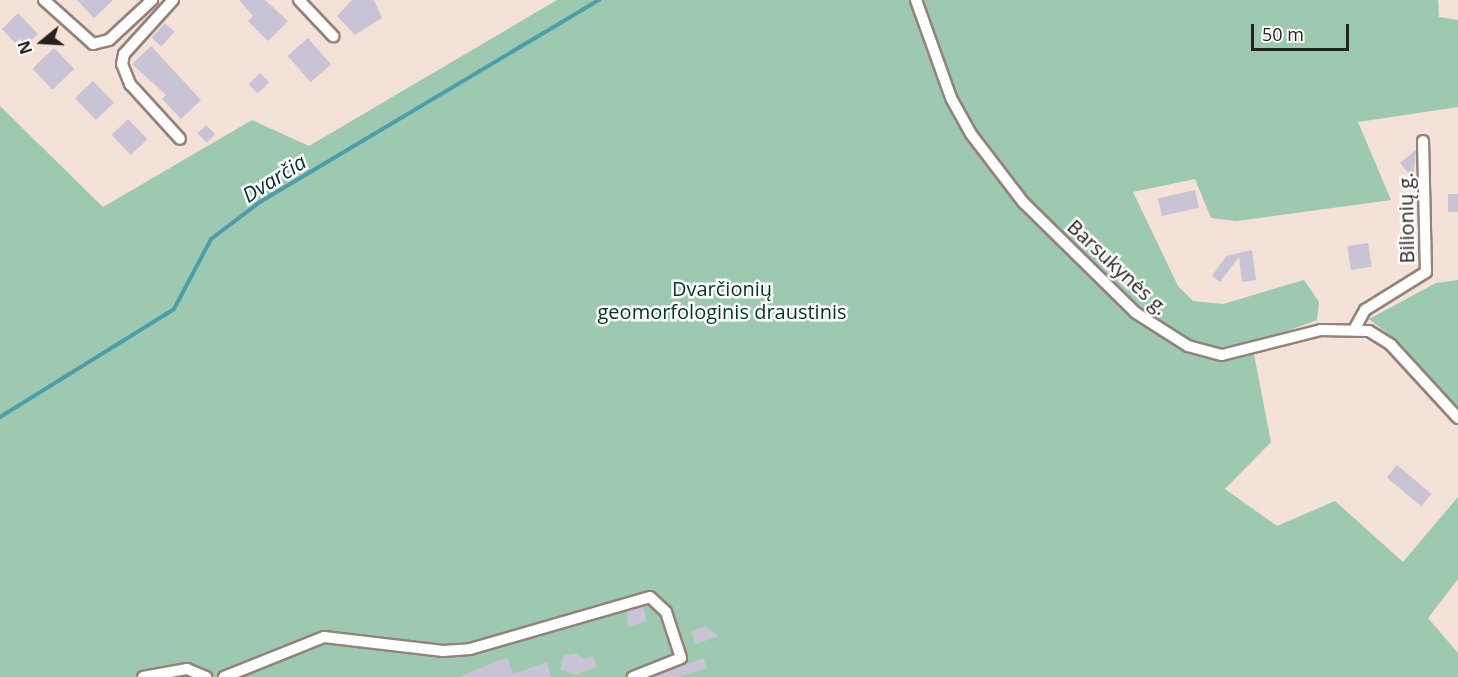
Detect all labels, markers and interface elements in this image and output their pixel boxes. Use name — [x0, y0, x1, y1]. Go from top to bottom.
north arrow — [12, 12, 72, 72]
scale bar — [1254, 12, 1352, 50]
text: 50 m — [1262, 22, 1304, 46]
text: N — [12, 38, 37, 57]
water label: Dvarčia — [237, 149, 311, 207]
street label: Bilionių g. — [1393, 172, 1419, 264]
street label: Barsukynės g. — [1063, 214, 1173, 320]
park label: Dvarčionių geomorfologinis draustinis — [598, 277, 846, 324]

